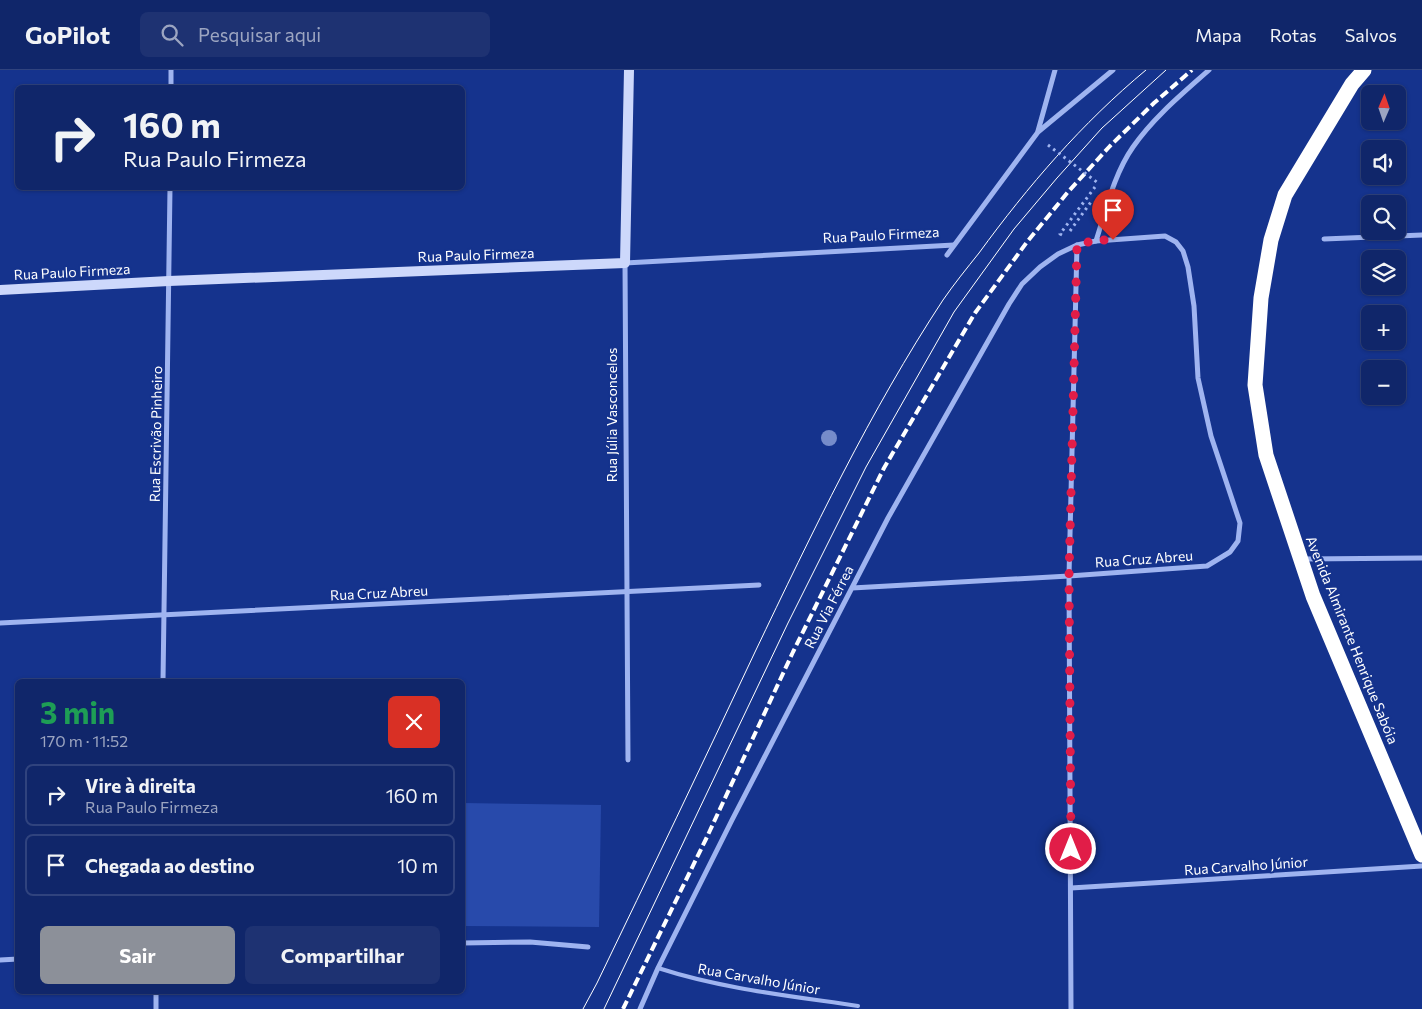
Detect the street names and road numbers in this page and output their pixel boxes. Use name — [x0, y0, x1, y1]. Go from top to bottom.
street label: Rua Paulo Firmeza — [822, 223, 940, 246]
street label: Rua Paulo Firmeza — [417, 244, 535, 265]
street label: Rua Paulo Firmeza — [13, 260, 131, 283]
street label: Rua Júlia Vasconcelos — [603, 348, 620, 482]
street label: Rua Escrivão Pinheiro — [146, 366, 165, 502]
street label: Avenida Almirante Henrique Sabóia — [1303, 533, 1402, 746]
street label: Rua Cruz Abreu — [1094, 547, 1194, 570]
street label: Rua Via Férrea — [800, 562, 857, 651]
street label: Rua Cruz Abreu — [329, 581, 428, 604]
street label: Rua Carvalho Júnior — [1183, 853, 1309, 878]
street label: Rua Carvalho Júnior — [697, 959, 822, 998]

